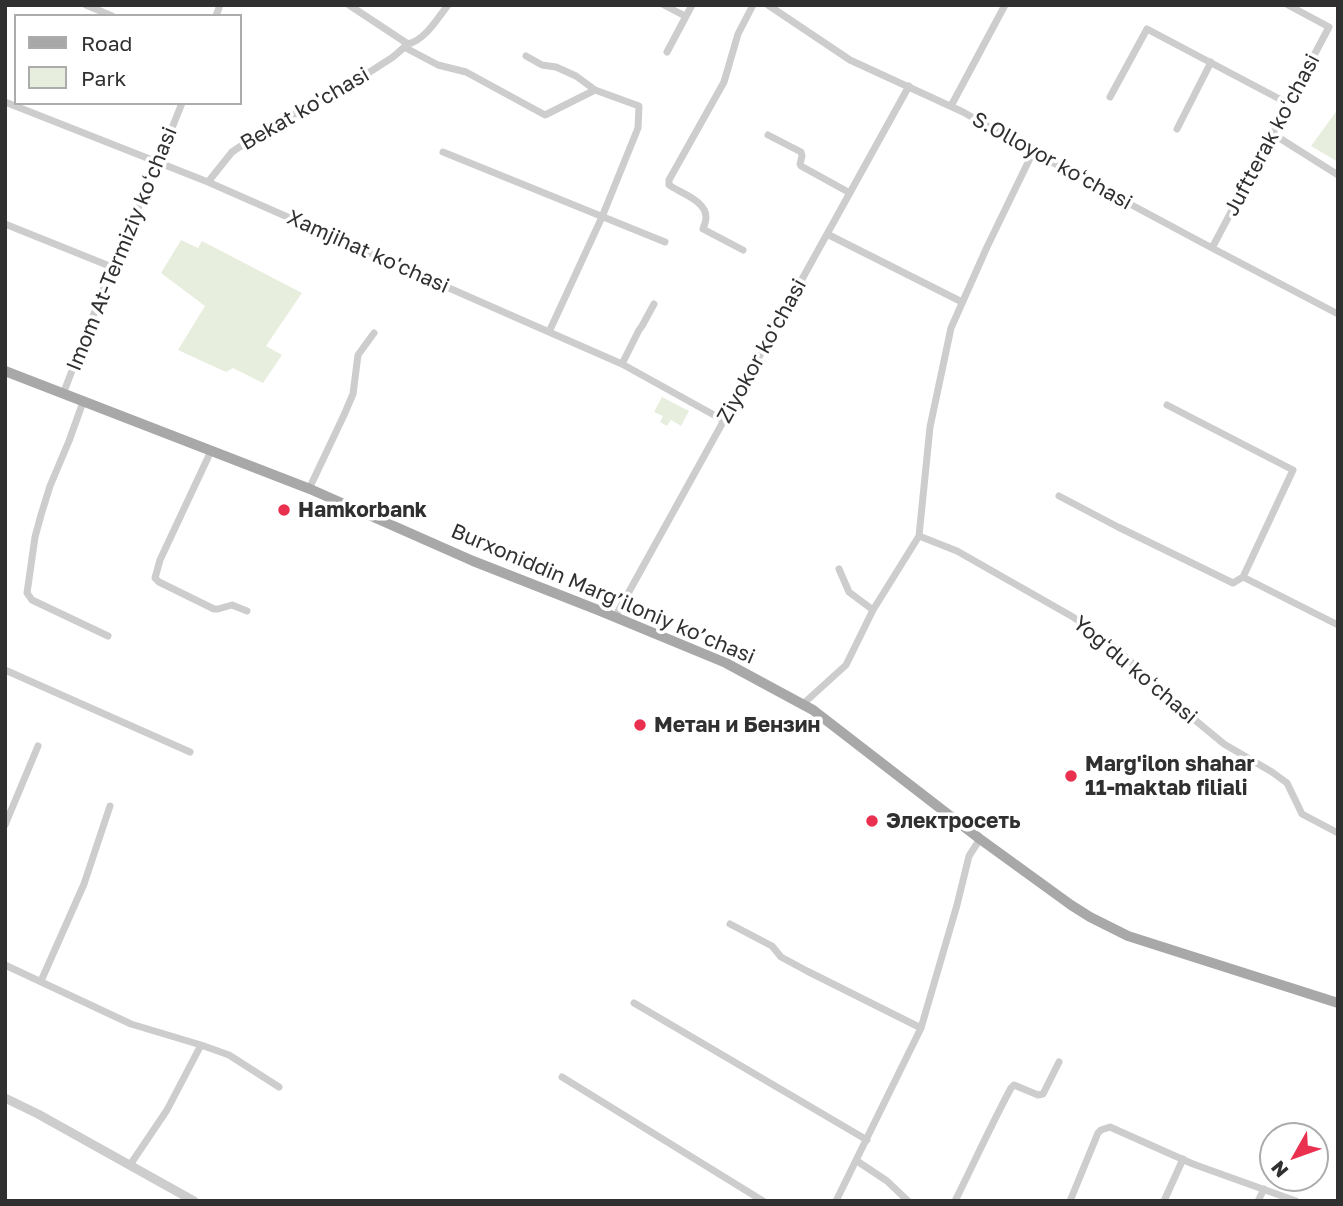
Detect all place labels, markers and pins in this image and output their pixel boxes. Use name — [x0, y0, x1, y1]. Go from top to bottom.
place label: Hamkorbank — [298, 497, 427, 523]
marker: Hamkorbank — [276, 502, 292, 518]
place label: Метан и Бензин — [654, 712, 820, 738]
marker: Метан и Бензин — [632, 717, 648, 733]
place label: Marg'ilon shahar 11-maktab filiali — [1085, 751, 1255, 801]
marker: Marg'ilon shahar 11-maktab filiali — [1063, 768, 1079, 784]
place label: Электросеть — [886, 808, 1021, 834]
marker: Электросеть — [864, 813, 880, 829]

